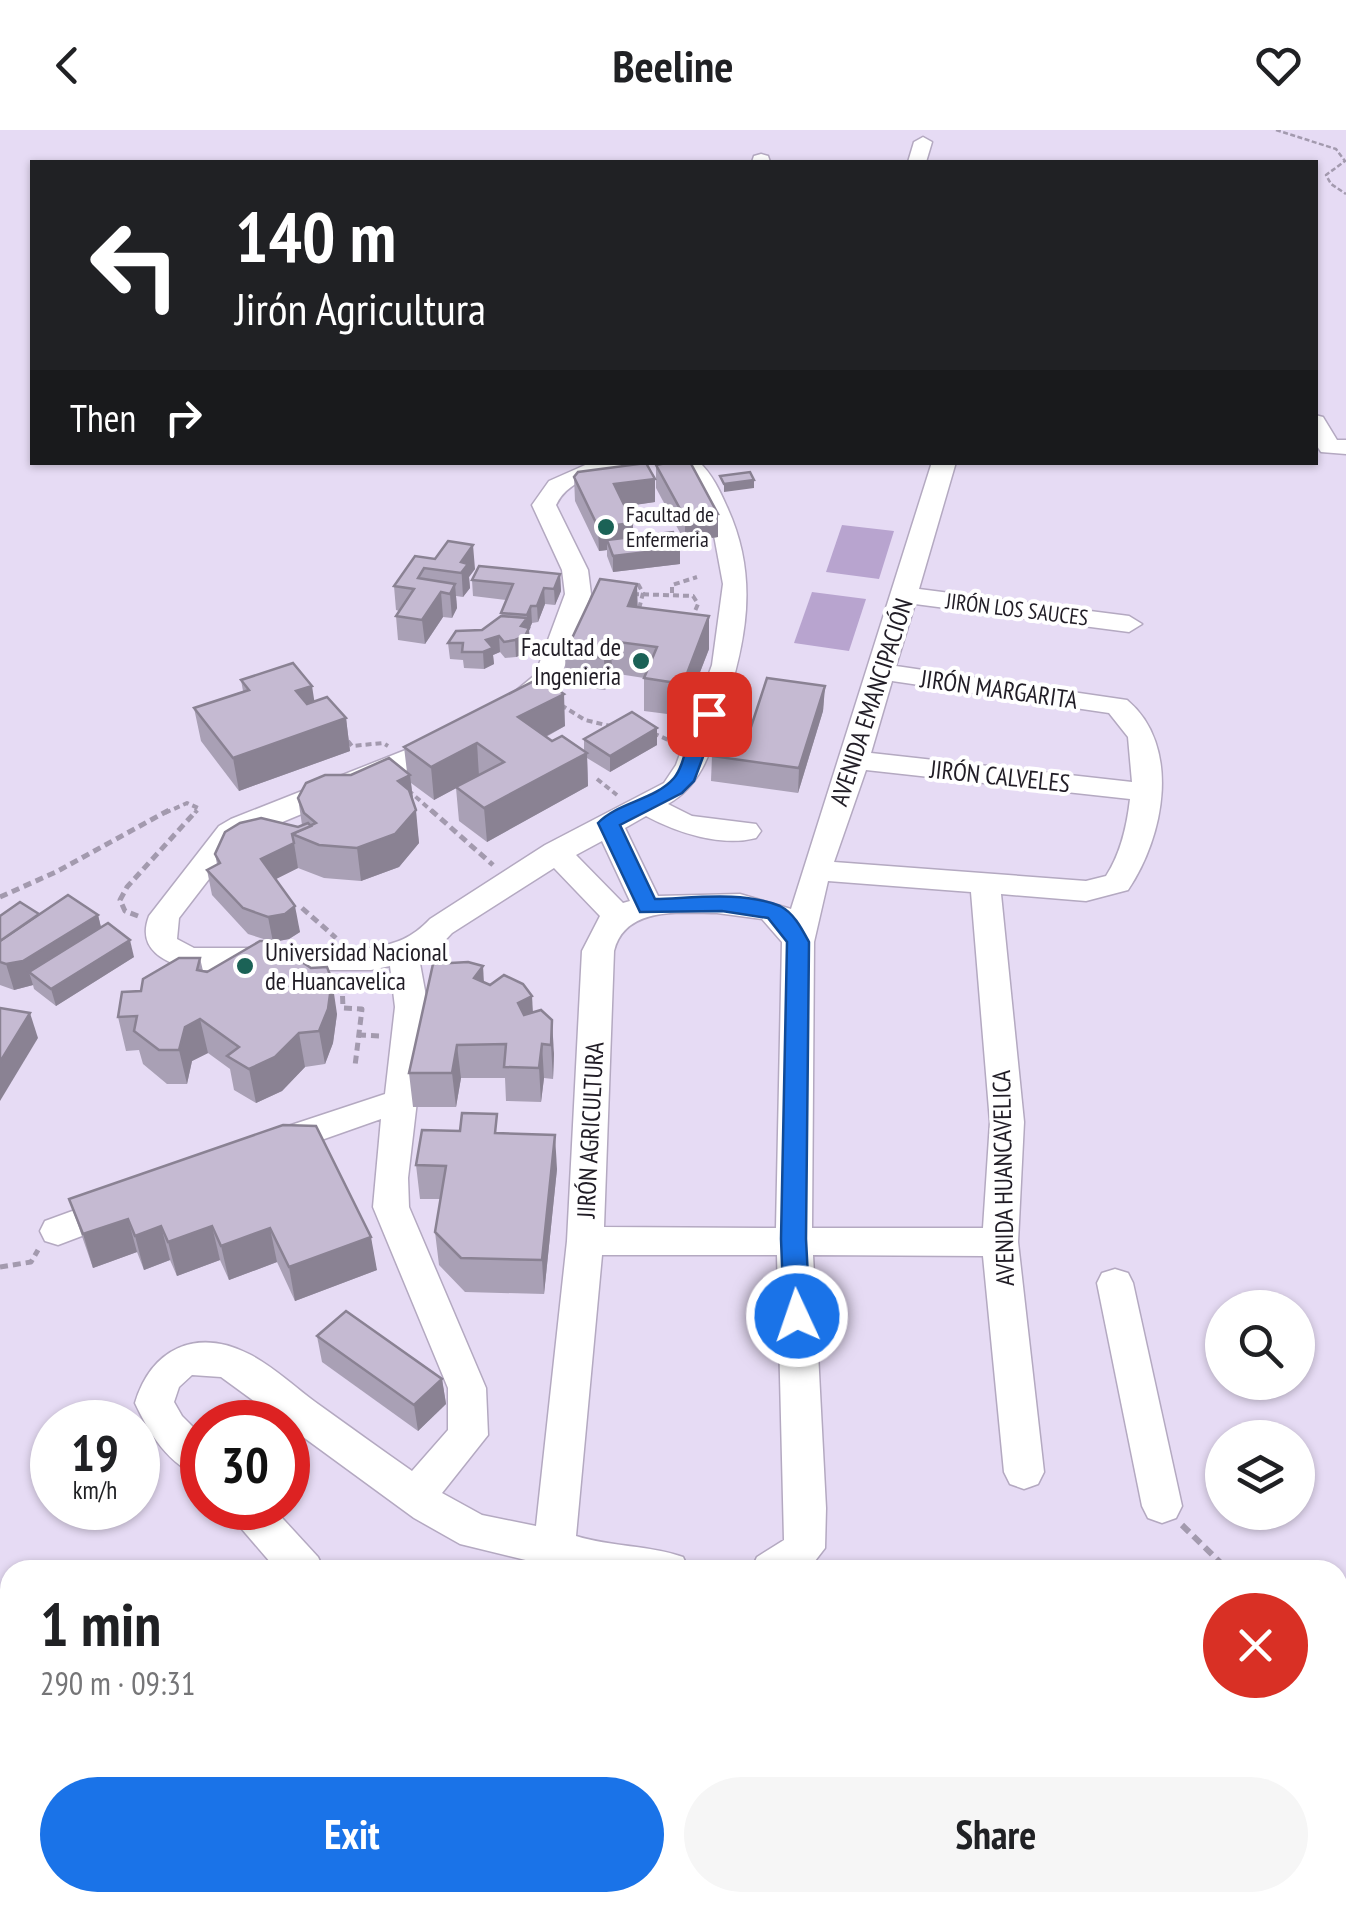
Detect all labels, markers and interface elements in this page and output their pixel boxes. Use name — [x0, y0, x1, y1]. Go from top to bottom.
text: Beeline — [612, 36, 734, 94]
icon: back — [40, 38, 95, 93]
icon: heart — [1251, 38, 1306, 93]
text: 140 m — [235, 191, 396, 281]
icon: left — [70, 200, 200, 330]
text: Jirón Agricultura — [235, 279, 486, 337]
icon: right — [156, 390, 211, 445]
text: Then — [70, 393, 136, 442]
place label: Facultad de Enfermeria — [626, 500, 714, 553]
marker: Facultad de Enfermeria — [595, 516, 617, 538]
street label: JIRÓN LOS SAUCES — [943, 586, 1090, 632]
street label: AVENIDA EMANCIPACIÓN — [822, 594, 920, 810]
place label: Facultad de Ingenieria — [521, 631, 621, 692]
marker: Facultad de Ingenieria — [630, 650, 652, 672]
street label: JIRÓN MARGARITA — [917, 662, 1080, 716]
pin — [667, 672, 752, 757]
icon: arrive — [682, 687, 737, 742]
street label: JIRÓN CALVELES — [927, 753, 1072, 799]
place label: Universidad Nacional de Huancavelica — [265, 936, 448, 997]
marker: Universidad Nacional de Huancavelica — [234, 955, 256, 977]
street label: JIRÓN AGRICULTURA — [569, 1041, 611, 1220]
street label: AVENIDA HUANCAVELICA — [985, 1070, 1021, 1286]
position arrow — [745, 1264, 849, 1368]
map controls — [1205, 1290, 1315, 1530]
button: search — [1205, 1290, 1315, 1400]
speed limit sign: 30 — [180, 1400, 310, 1530]
text: 19 — [71, 1420, 119, 1485]
button: layers — [1205, 1420, 1315, 1530]
text: km/h — [73, 1474, 117, 1506]
text: 1 min — [40, 1585, 161, 1663]
button: close — [1203, 1593, 1308, 1698]
text: 290 m · 09:31 — [40, 1662, 195, 1704]
button: Exit — [40, 1777, 664, 1892]
button: Share — [684, 1777, 1308, 1892]

